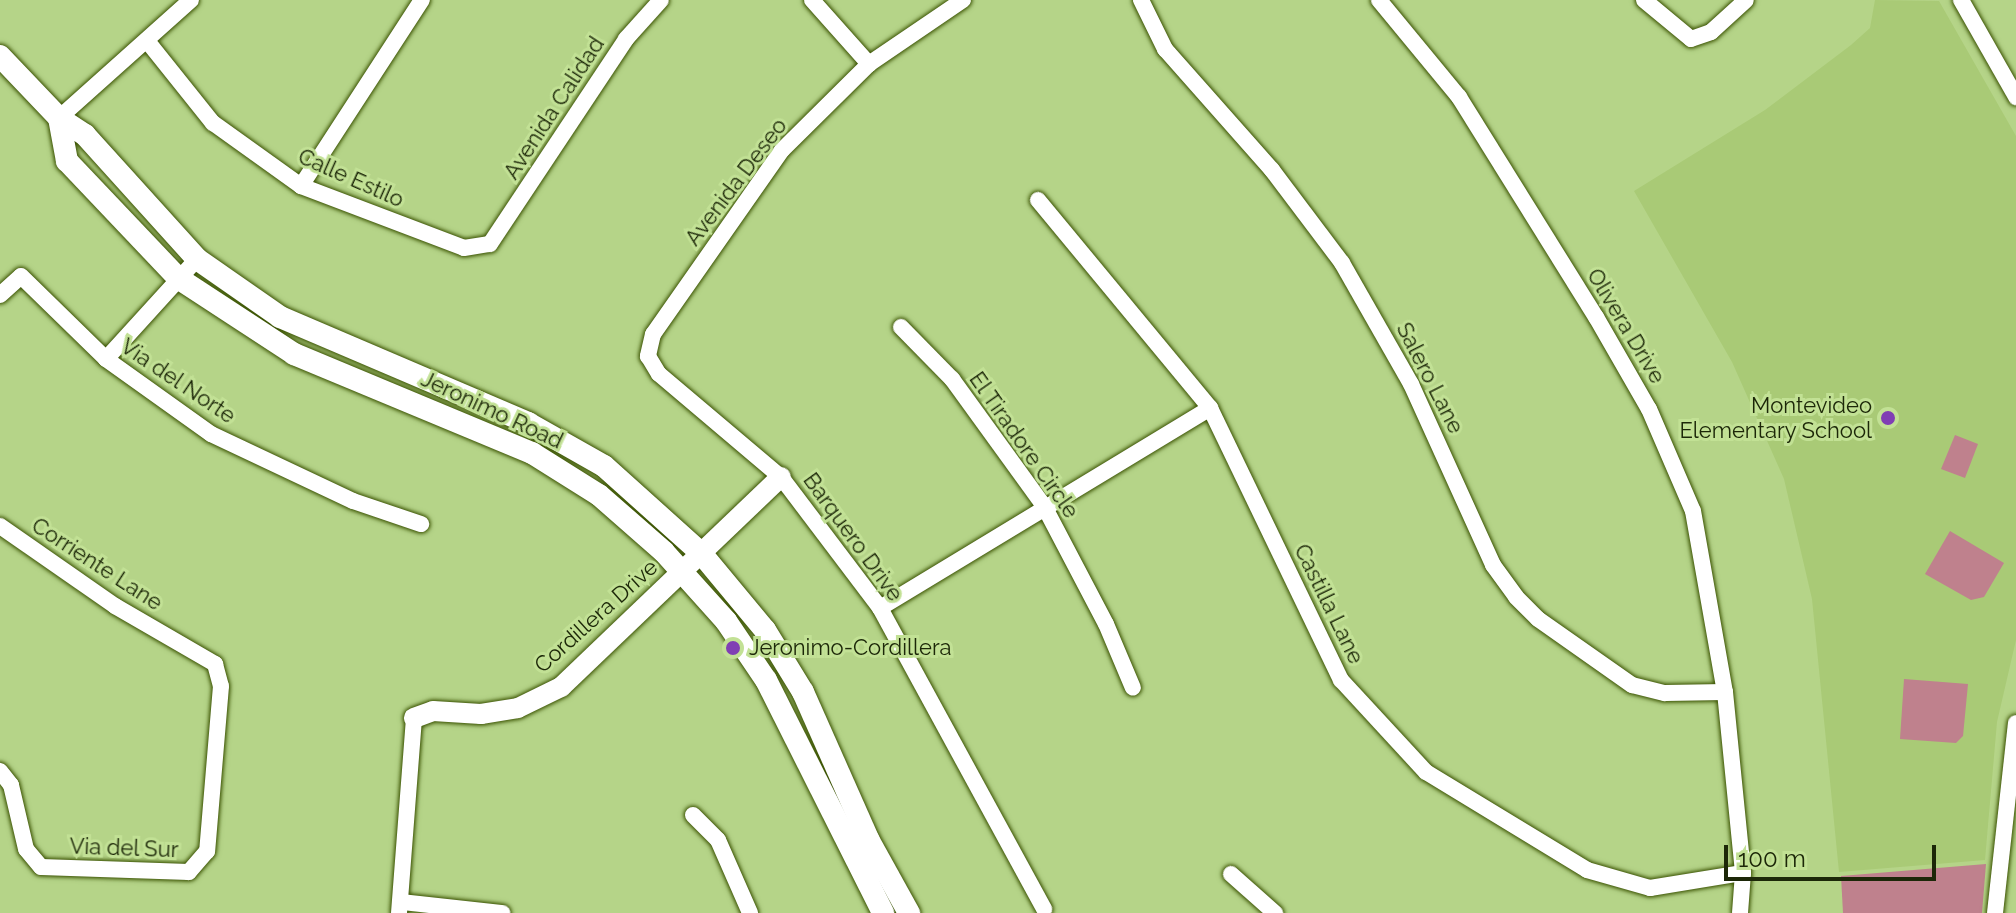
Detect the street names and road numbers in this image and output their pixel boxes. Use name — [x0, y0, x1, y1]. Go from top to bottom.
street label: Avenida Calidad — [498, 32, 610, 184]
street label: Avenida Deseo — [680, 113, 792, 251]
street label: Calle Estilo — [294, 143, 408, 213]
street label: Olivera Drive — [1581, 264, 1671, 388]
street label: Salero Lane — [1391, 318, 1469, 438]
street label: Via del Norte — [115, 333, 241, 429]
street label: Jeronimo Road — [417, 366, 567, 454]
street label: El Tiradore Circle — [963, 366, 1085, 524]
street label: Barquero Drive — [798, 468, 908, 606]
street label: Corriente Lane — [27, 512, 167, 616]
street label: Castilla Lane — [1289, 540, 1369, 668]
street label: Cordillera Drive — [529, 554, 663, 678]
street label: Via del Sur — [69, 833, 179, 863]

